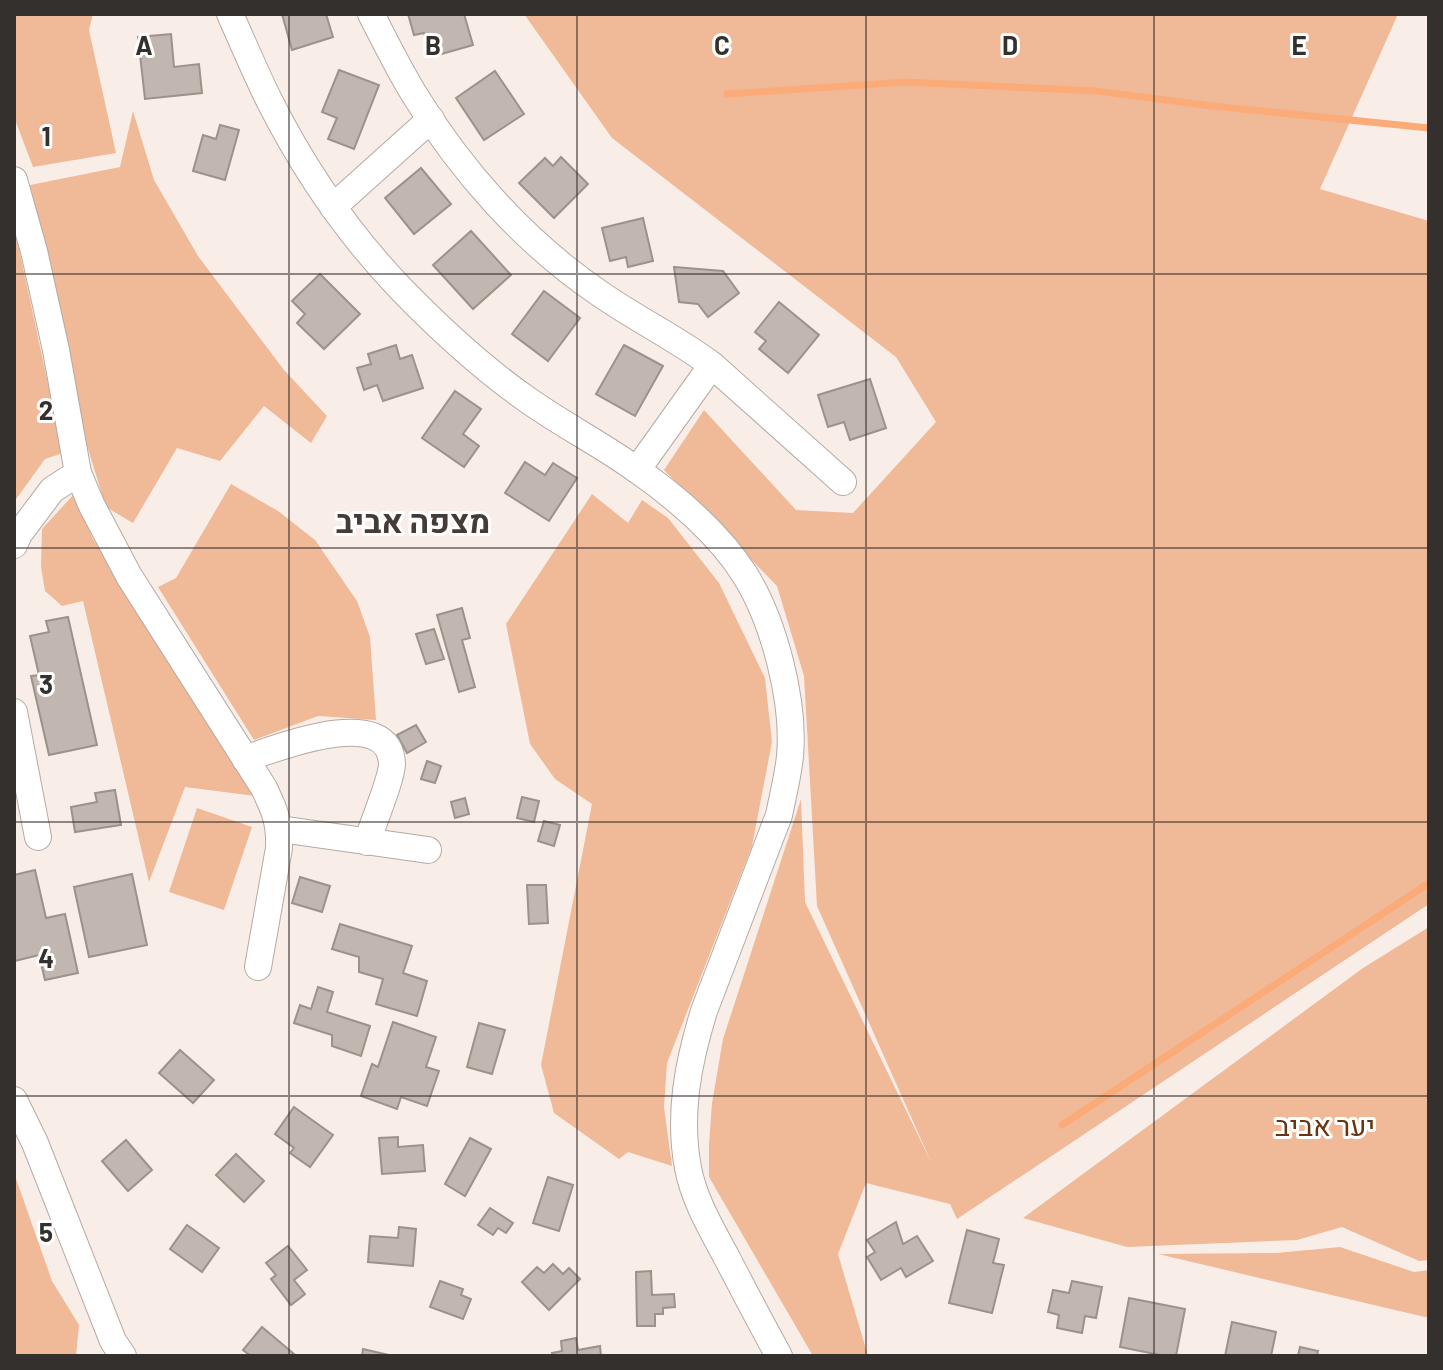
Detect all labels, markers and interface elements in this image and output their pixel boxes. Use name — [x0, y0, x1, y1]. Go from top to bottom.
text: A — [135, 29, 153, 60]
text: B — [425, 29, 441, 60]
text: C — [714, 29, 730, 60]
text: D — [1002, 29, 1018, 60]
text: E — [1291, 29, 1307, 60]
text: 1 — [41, 120, 51, 151]
text: 2 — [39, 394, 53, 425]
district label: מצפה אביב — [336, 501, 490, 539]
text: 3 — [39, 668, 53, 699]
text: 4 — [38, 942, 54, 973]
park label: יער אביב — [1275, 1108, 1375, 1142]
text: 5 — [39, 1216, 53, 1247]

